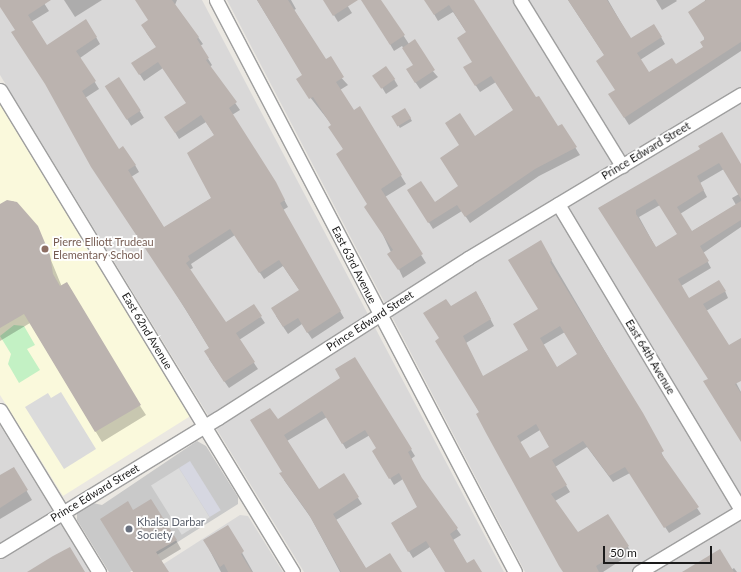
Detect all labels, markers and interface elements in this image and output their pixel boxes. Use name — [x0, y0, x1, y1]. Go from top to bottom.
street label: Prince Edward Street — [599, 119, 693, 183]
street label: East 63rd Avenue — [329, 224, 379, 306]
place label: Pierre Elliott Trudeau Elementary School — [53, 236, 154, 262]
marker: Pierre Elliott Trudeau Elementary School — [40, 244, 50, 254]
street label: Prince Edward Street — [324, 288, 416, 354]
street label: East 62nd Avenue — [119, 290, 175, 372]
street label: East 64th Avenue — [622, 317, 678, 397]
street label: Prince Edward Street — [48, 461, 142, 525]
place label: Khalsa Darbar Society — [137, 516, 205, 542]
marker: Khalsa Darbar Society — [124, 524, 134, 534]
scale bar — [605, 538, 714, 564]
text: 50 m — [610, 545, 637, 560]

